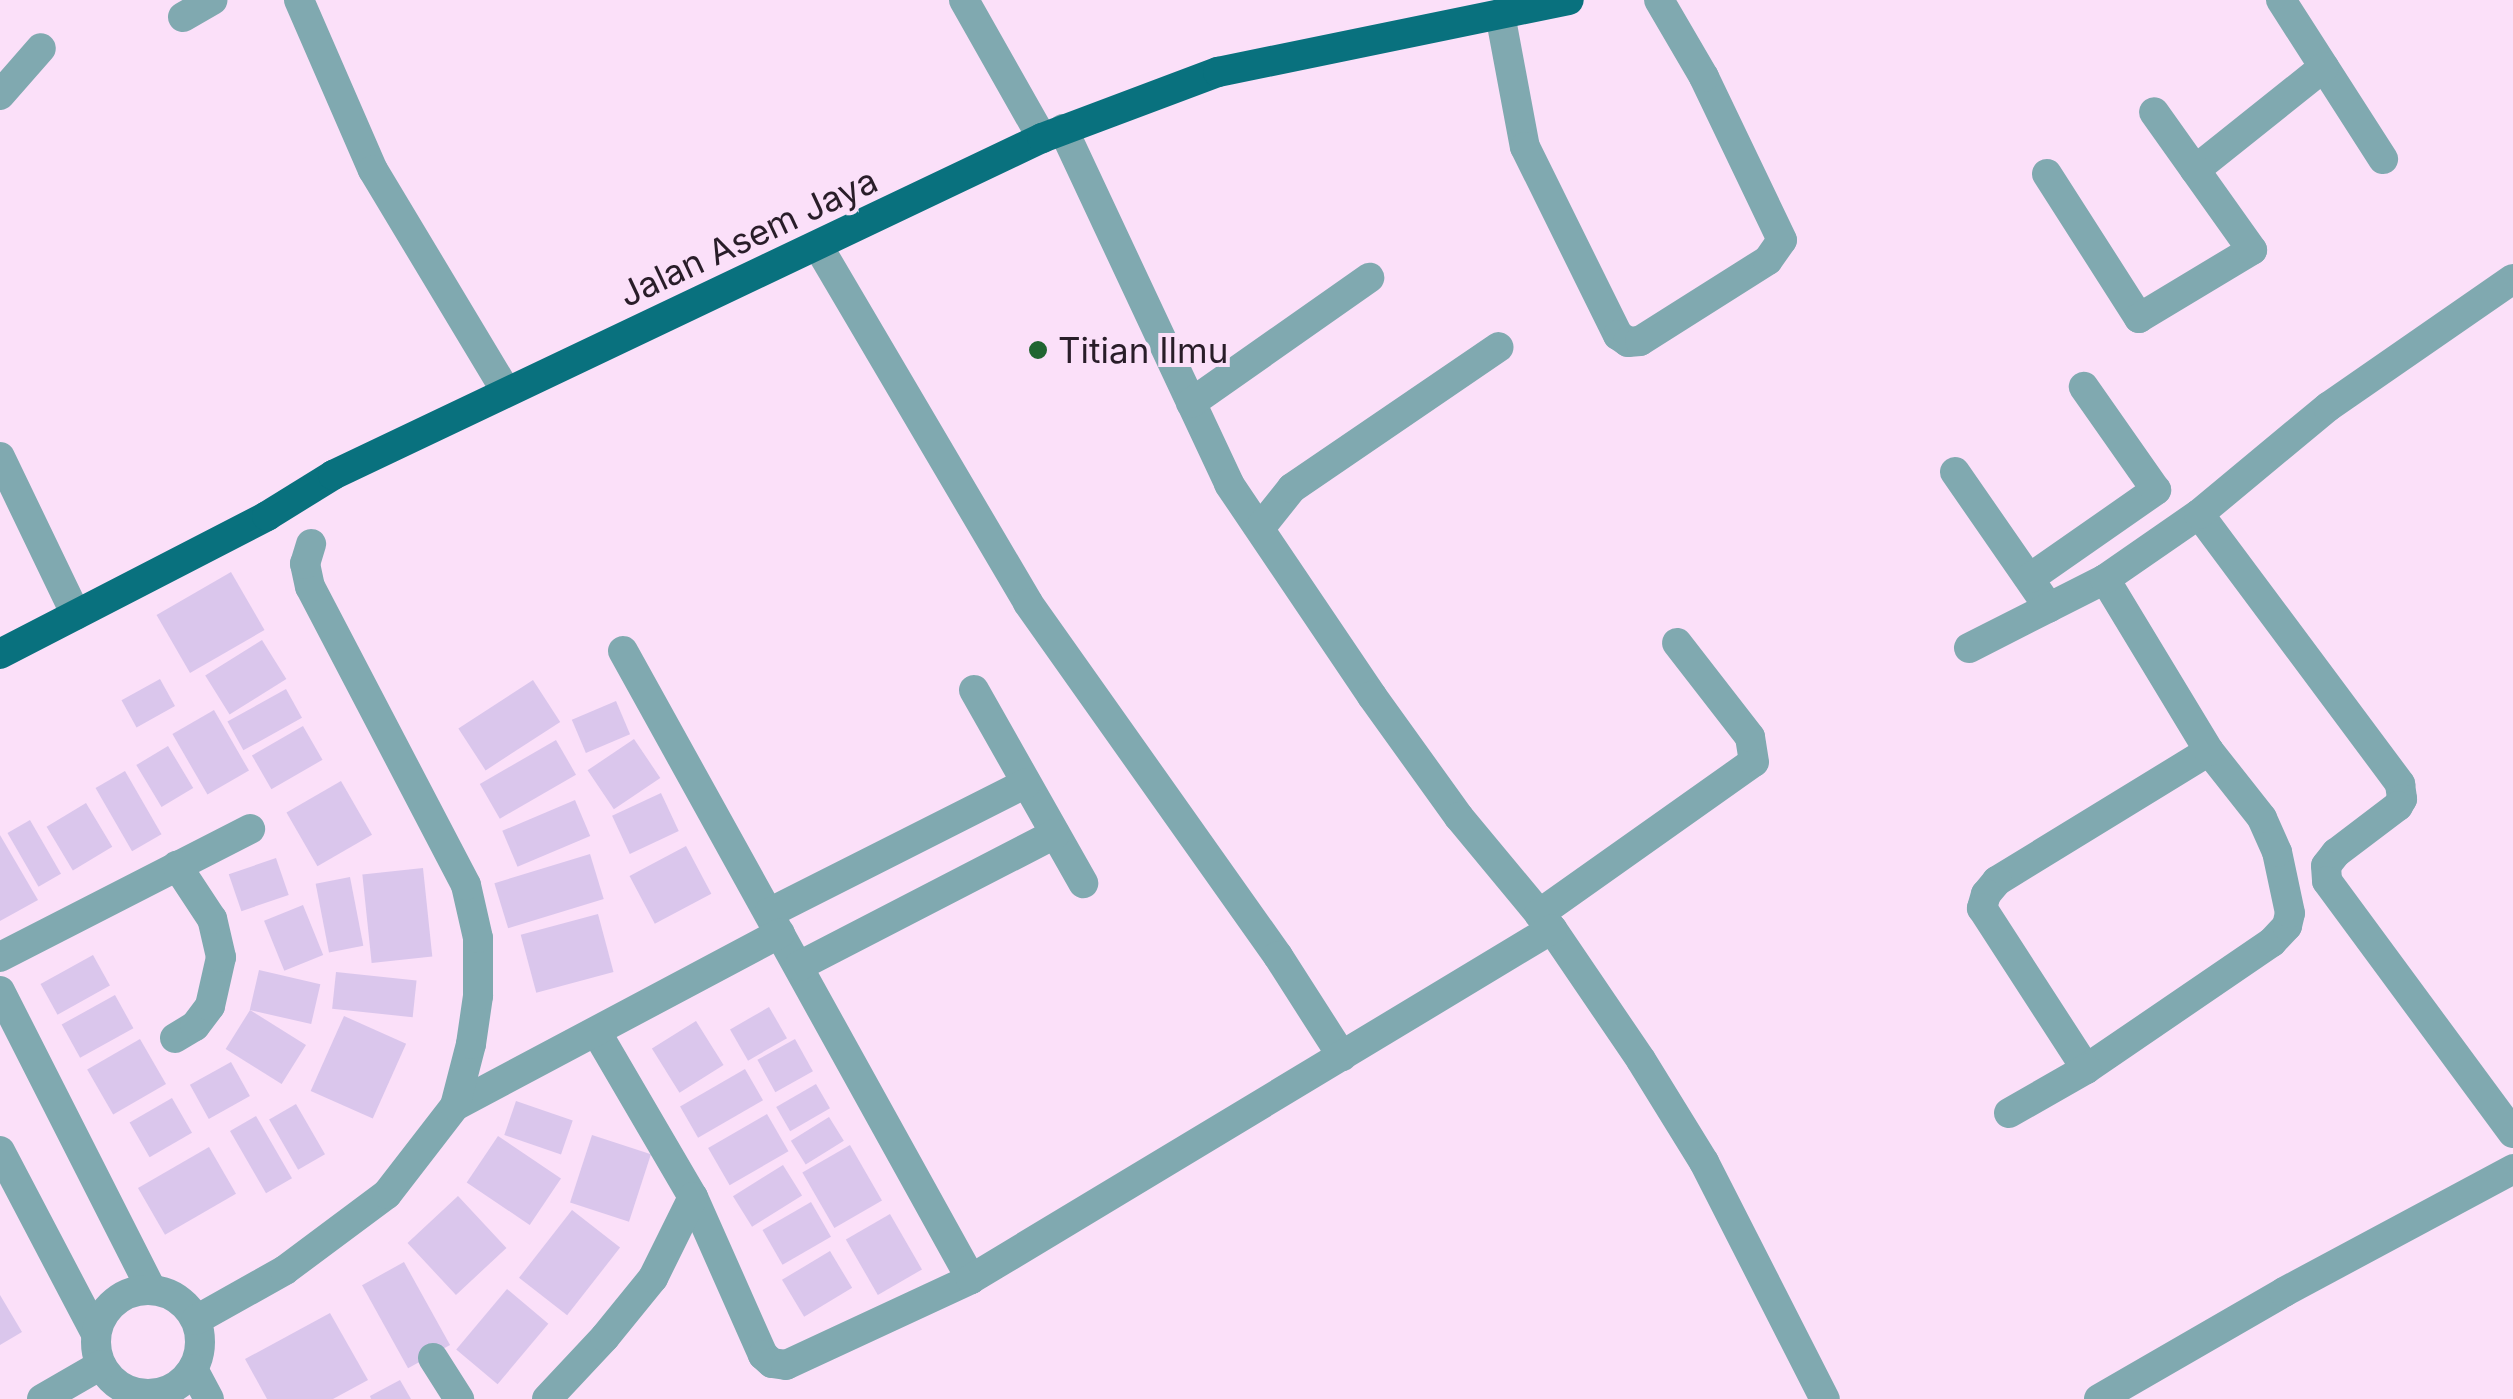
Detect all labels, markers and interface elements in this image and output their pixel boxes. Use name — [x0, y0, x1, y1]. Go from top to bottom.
street label: Jalan Asem Jaya — [612, 159, 884, 315]
place label: Titian Ilmu — [1058, 329, 1228, 371]
marker: Titian Ilmu — [1027, 339, 1049, 361]

